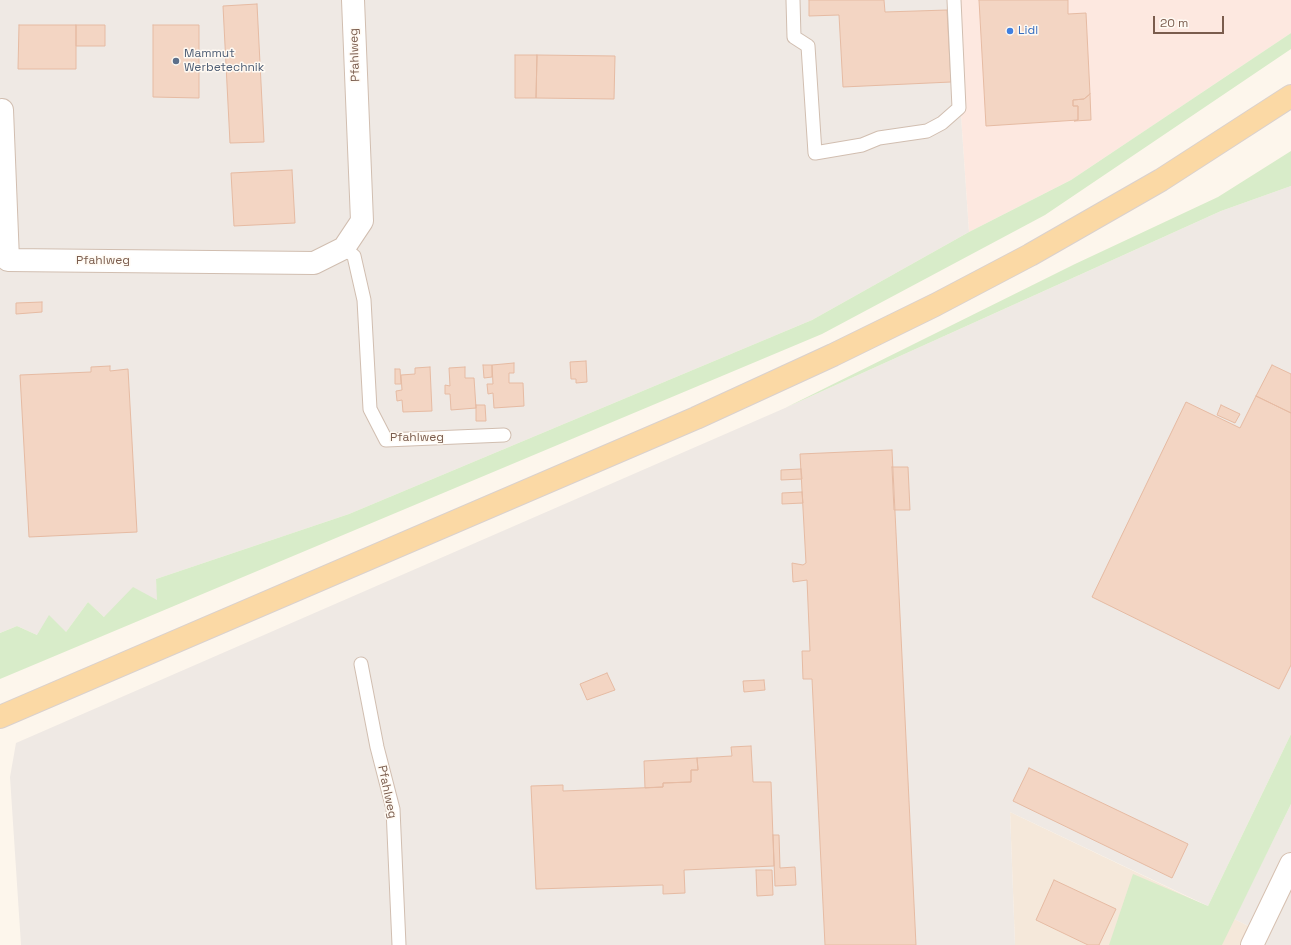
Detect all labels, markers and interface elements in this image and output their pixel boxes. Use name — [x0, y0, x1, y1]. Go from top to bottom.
scale bar — [1155, 8, 1226, 34]
text: 20 m — [1160, 15, 1188, 31]
place label: Lidl — [1018, 24, 1038, 38]
marker: Lidl — [1005, 26, 1015, 36]
street label: Pfahlweg — [347, 28, 363, 82]
place label: Mammut Werbetechnik — [184, 47, 264, 75]
marker: Mammut Werbetechnik — [171, 56, 181, 66]
street label: Pfahlweg — [76, 254, 130, 268]
street label: Pfahlweg — [390, 431, 444, 445]
street label: Pfahlweg — [374, 764, 400, 820]

